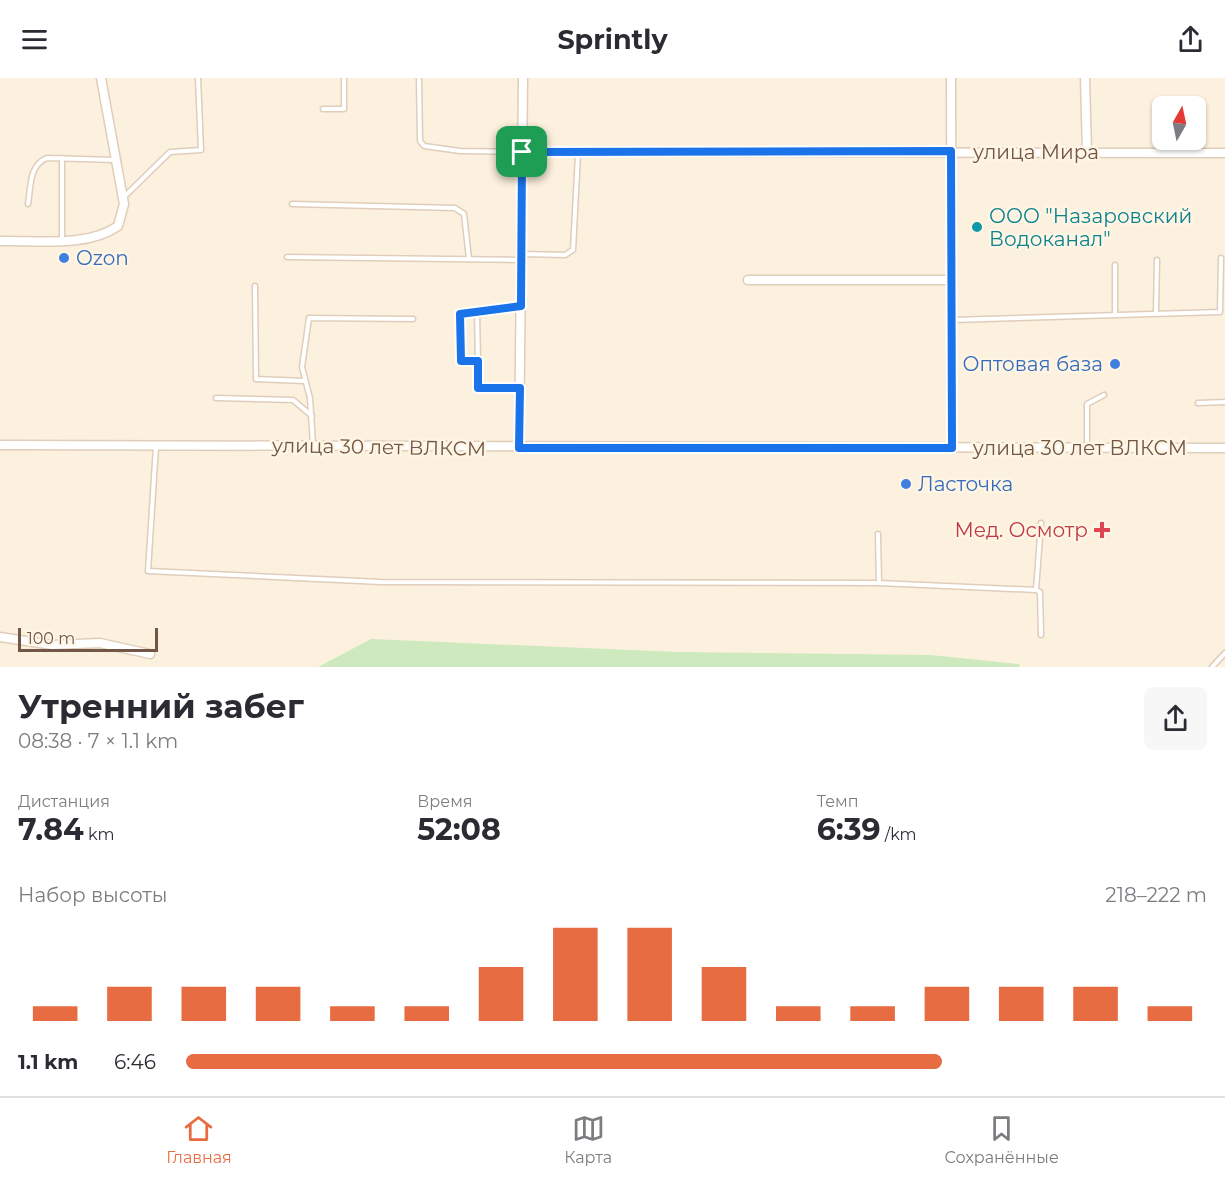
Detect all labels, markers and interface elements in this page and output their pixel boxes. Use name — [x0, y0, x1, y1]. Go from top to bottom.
icon: menu — [18, 23, 51, 56]
text: Sprintly — [557, 23, 668, 56]
icon: share — [1174, 23, 1207, 56]
north arrow — [1152, 96, 1206, 150]
map controls — [1152, 96, 1206, 150]
pin — [496, 126, 547, 177]
icon: arrive — [505, 135, 538, 168]
street label: улица Мира — [972, 140, 1099, 164]
place label: ООО "Назаровский Водоканал" — [989, 204, 1192, 251]
marker: ООО "Назаровский Водоканал" — [970, 220, 984, 234]
place label: Ozon — [76, 246, 129, 270]
marker: Ozon — [57, 251, 71, 265]
place label: Оптовая база — [963, 352, 1103, 376]
marker: Оптовая база — [1108, 357, 1122, 371]
street label: улица 30 лет ВЛКСМ — [271, 433, 486, 461]
street label: улица 30 лет ВЛКСМ — [972, 436, 1187, 460]
place label: Ласточка — [918, 472, 1013, 496]
marker: Ласточка — [899, 477, 913, 491]
place label: Мед. Осмотр — [955, 518, 1088, 542]
marker: Мед. Осмотр — [1093, 521, 1111, 539]
scale bar — [18, 625, 158, 652]
text: 100 m — [27, 629, 75, 648]
text: Утренний забег — [18, 686, 304, 726]
button: share — [1144, 687, 1207, 750]
text: 08:38 · 7 × 1.1 km — [18, 729, 178, 753]
text: Дистанция — [18, 792, 110, 811]
text: Время — [417, 792, 473, 811]
text: Темп — [817, 792, 859, 811]
text: 7.84 — [18, 811, 84, 848]
text: 52:08 — [417, 811, 501, 848]
text: 6:39 — [817, 811, 881, 848]
text: km — [84, 825, 114, 844]
text: /km — [881, 825, 917, 844]
text: Набор высоты — [18, 883, 167, 907]
text: 218–222 m — [1105, 883, 1207, 907]
text: 1.1 km — [18, 1050, 78, 1074]
text: 6:46 — [114, 1050, 156, 1074]
tab: Главная — [166, 1112, 232, 1167]
tab: Карта — [564, 1112, 612, 1167]
tab: Сохранённые — [944, 1112, 1059, 1167]

